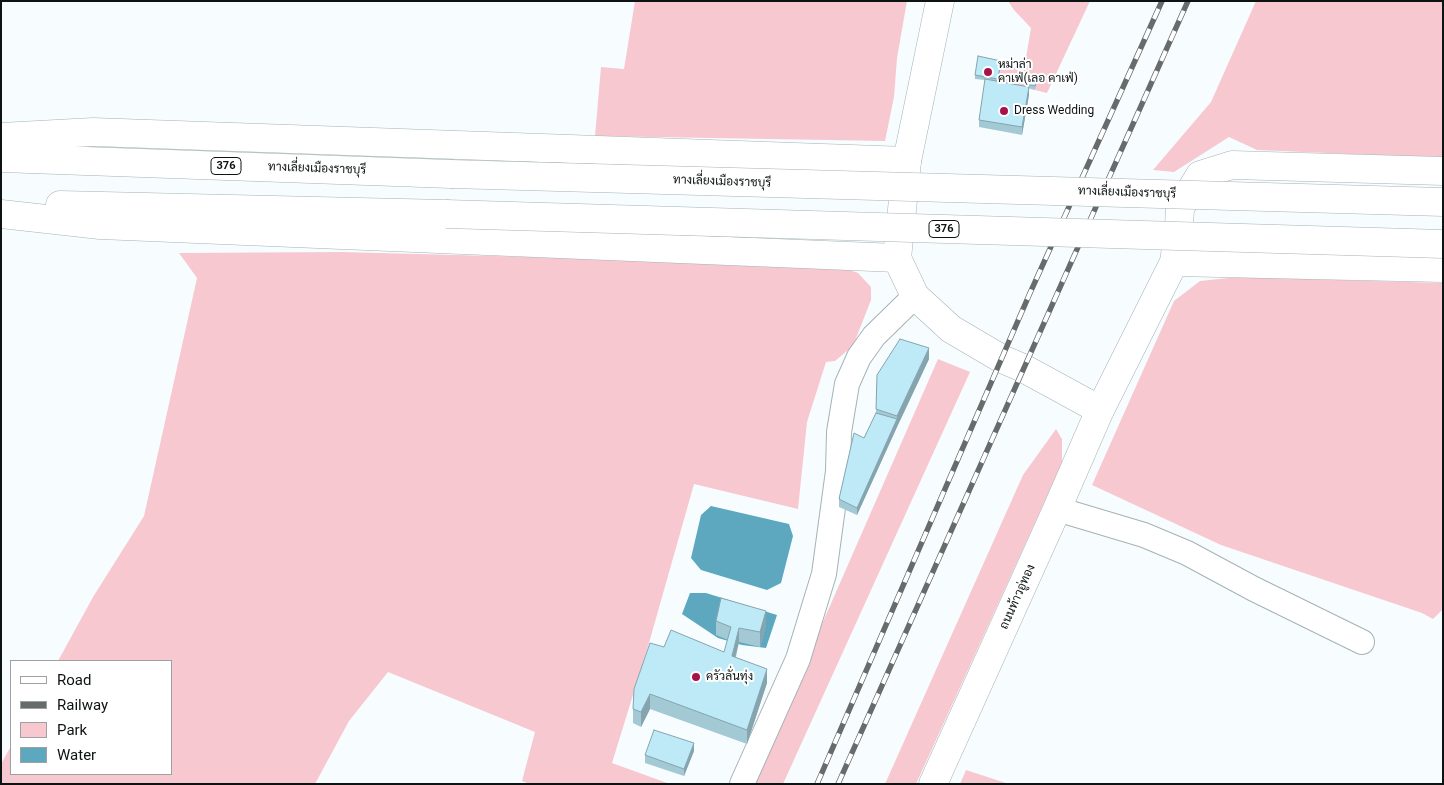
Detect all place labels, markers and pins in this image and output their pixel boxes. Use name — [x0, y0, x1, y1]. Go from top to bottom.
place label: หม่าล่า คาเฟ่(เลอ คาเฟ่) — [998, 58, 1078, 86]
marker: หม่าล่า คาเฟ่(เลอ คาเฟ่) — [982, 66, 994, 78]
place label: Dress Wedding — [1014, 104, 1094, 118]
marker: Dress Wedding — [998, 105, 1010, 117]
place label: ครัวลั่นทุ่ง — [706, 670, 753, 684]
marker: ครัวลั่นทุ่ง — [690, 671, 702, 683]

